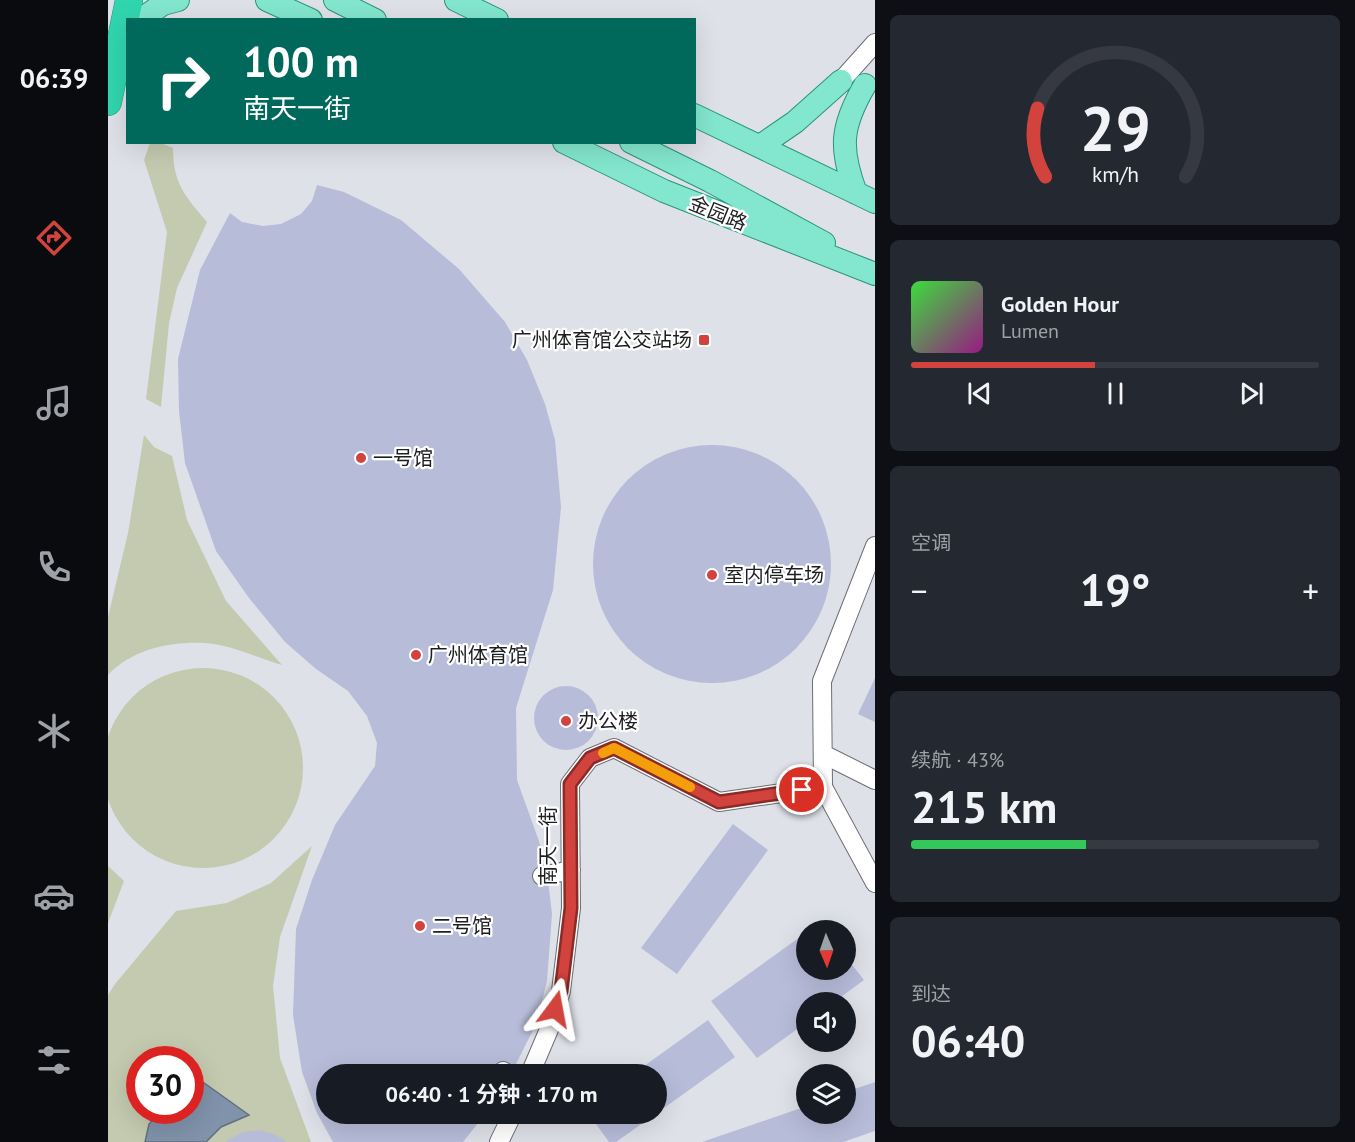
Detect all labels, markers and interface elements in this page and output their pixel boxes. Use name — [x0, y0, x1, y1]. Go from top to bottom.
text: 100 m — [243, 34, 359, 89]
icon: right — [144, 42, 222, 120]
text: 06:39 — [20, 61, 88, 95]
text: 29 — [1080, 87, 1150, 168]
text: 南天一街 — [243, 91, 351, 125]
text: km/h — [1091, 161, 1138, 189]
street label: 金园路 — [685, 190, 751, 236]
icon: directions — [33, 217, 75, 259]
text: Golden Hour — [1001, 290, 1119, 318]
text: Lumen — [1001, 318, 1059, 344]
place label: 广州体育馆公交站场 — [512, 327, 692, 353]
marker: 广州体育馆公交站场 — [697, 333, 711, 347]
icon: previous — [963, 377, 996, 410]
icon: pause — [1099, 377, 1132, 410]
icon: next — [1235, 377, 1268, 410]
icon: music — [33, 382, 75, 424]
place label: 一号馆 — [373, 445, 433, 471]
marker: 一号馆 — [354, 451, 368, 465]
text: 空调 — [911, 530, 951, 556]
icon: phone — [33, 546, 75, 588]
text: 19° — [1080, 560, 1150, 618]
place label: 室内停车场 — [724, 562, 824, 588]
marker: 室内停车场 — [705, 568, 719, 582]
text: − — [911, 569, 928, 612]
text: + — [1302, 569, 1319, 612]
place label: 广州体育馆 — [428, 642, 528, 668]
marker: 广州体育馆 — [409, 648, 423, 662]
place label: 办公楼 — [578, 708, 638, 734]
icon: climate — [33, 710, 75, 752]
marker: 办公楼 — [559, 714, 573, 728]
text: 续航 · 43% — [911, 747, 1004, 773]
pin — [776, 764, 827, 815]
icon: arrive — [785, 773, 818, 806]
text: 215 km — [911, 777, 1057, 835]
street label: 南天一街 — [535, 806, 561, 886]
icon: car — [33, 875, 75, 917]
place label: 二号馆 — [432, 913, 492, 939]
marker: 二号馆 — [413, 919, 427, 933]
north arrow — [796, 920, 856, 980]
map controls — [796, 920, 856, 1124]
position arrow — [523, 977, 587, 1041]
text: 到达 — [911, 981, 951, 1007]
button: sound — [796, 992, 856, 1052]
text: 06:40 — [911, 1011, 1025, 1069]
icon: filters — [33, 1039, 75, 1081]
speed limit sign: 30 — [126, 1046, 204, 1124]
button: layers — [796, 1064, 856, 1124]
text: 06:40 · 1 分钟 · 170 m — [386, 1080, 597, 1108]

